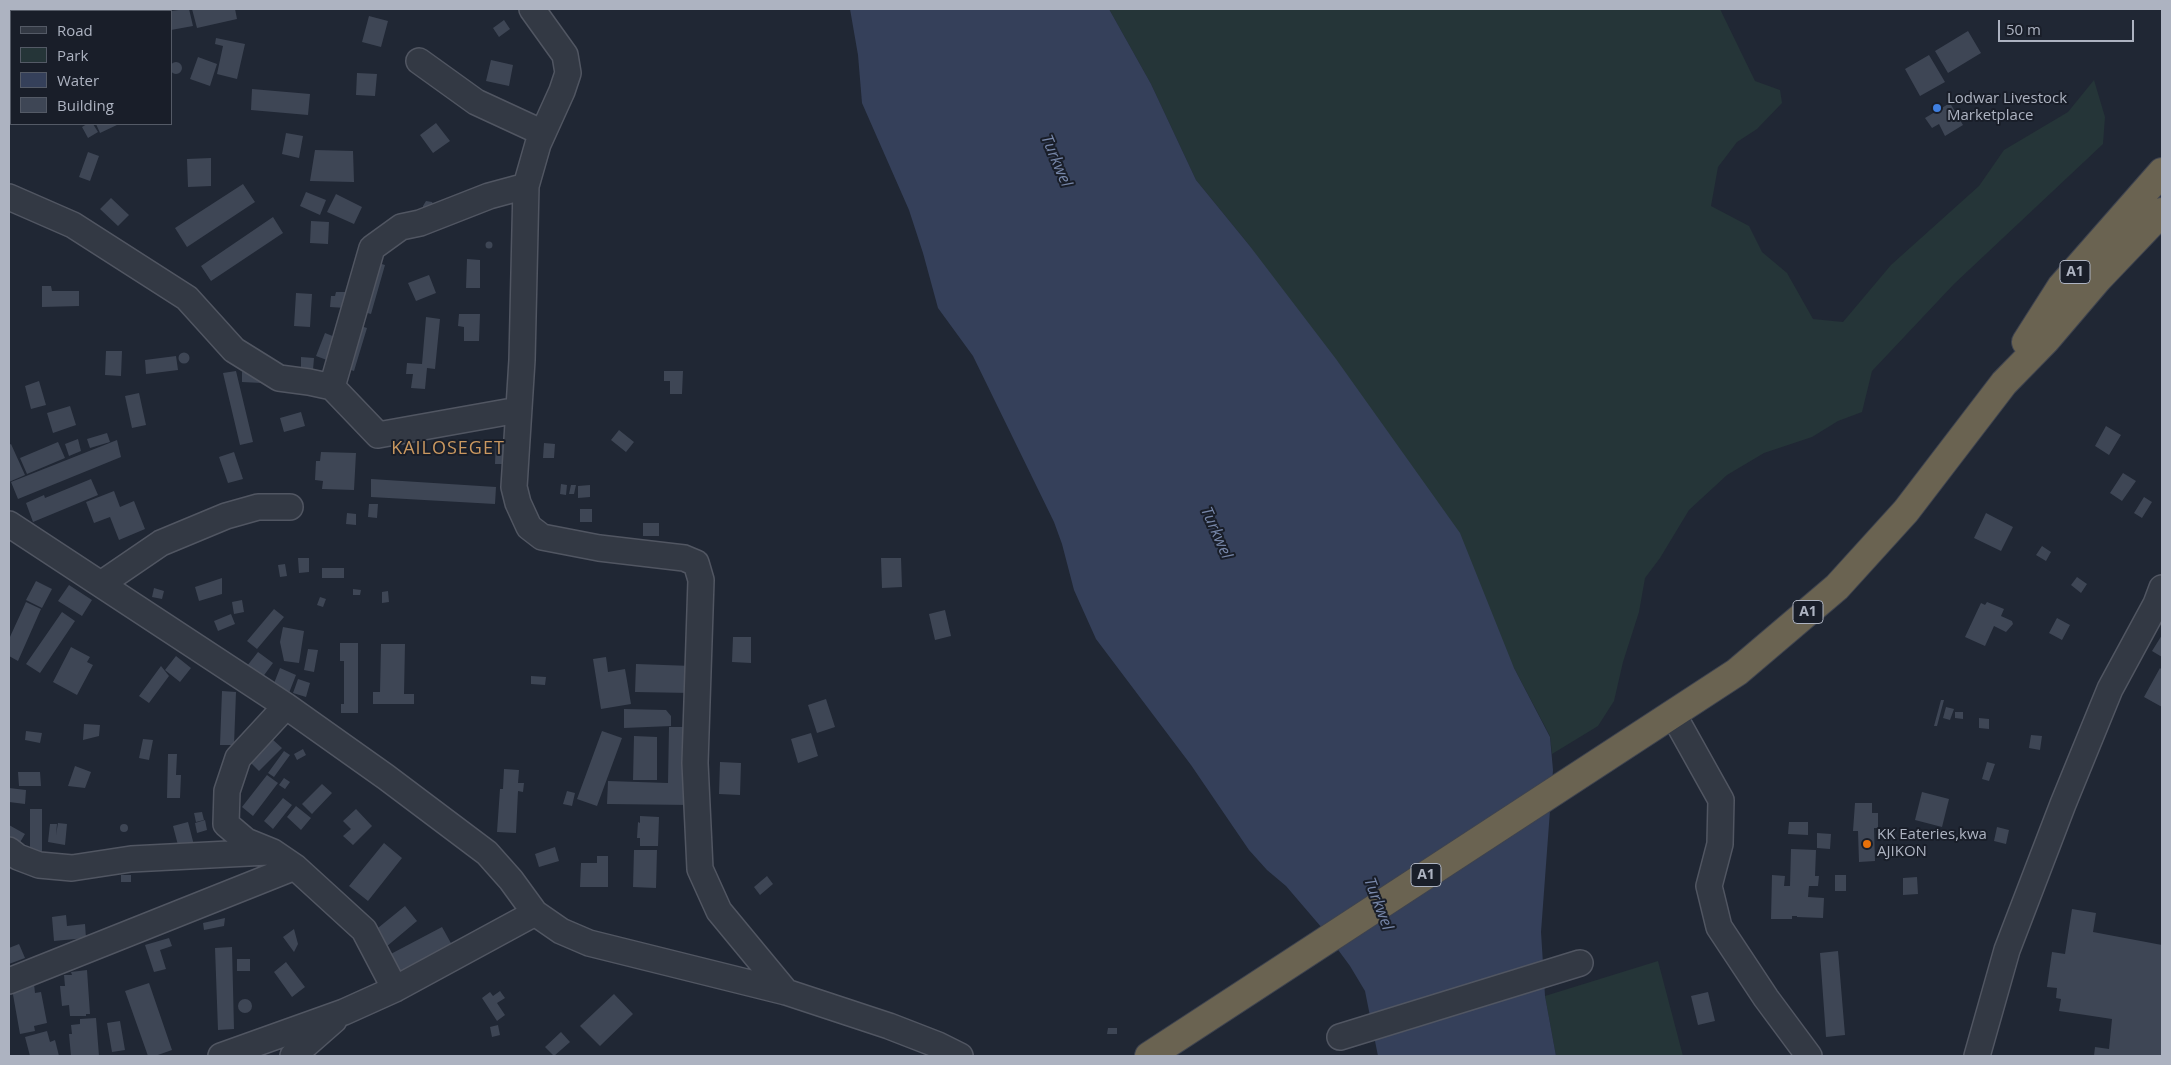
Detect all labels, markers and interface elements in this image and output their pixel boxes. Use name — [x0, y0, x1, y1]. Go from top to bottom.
legend — [10, 10, 172, 125]
scale bar — [2001, 10, 2137, 42]
text: 50 m — [2006, 19, 2041, 39]
text: Road — [57, 20, 93, 40]
text: Park — [57, 45, 88, 65]
text: Water — [57, 70, 99, 90]
place label: Lodwar Livestock Marketplace — [1947, 90, 2067, 125]
text: Building — [57, 95, 114, 115]
marker: Lodwar Livestock Marketplace — [1931, 102, 1943, 114]
water label: Turkwel — [1036, 132, 1076, 190]
road number: A1 — [2060, 260, 2090, 284]
district label: KAILOSEGET — [390, 438, 506, 460]
water label: Turkwel — [1196, 504, 1236, 562]
road number: A1 — [1793, 600, 1823, 624]
place label: KK Eateries,kwa AJIKON — [1877, 826, 1987, 861]
marker: KK Eateries,kwa AJIKON — [1861, 838, 1873, 850]
road number: A1 — [1411, 864, 1441, 886]
water label: Turkwel — [1359, 875, 1397, 933]

